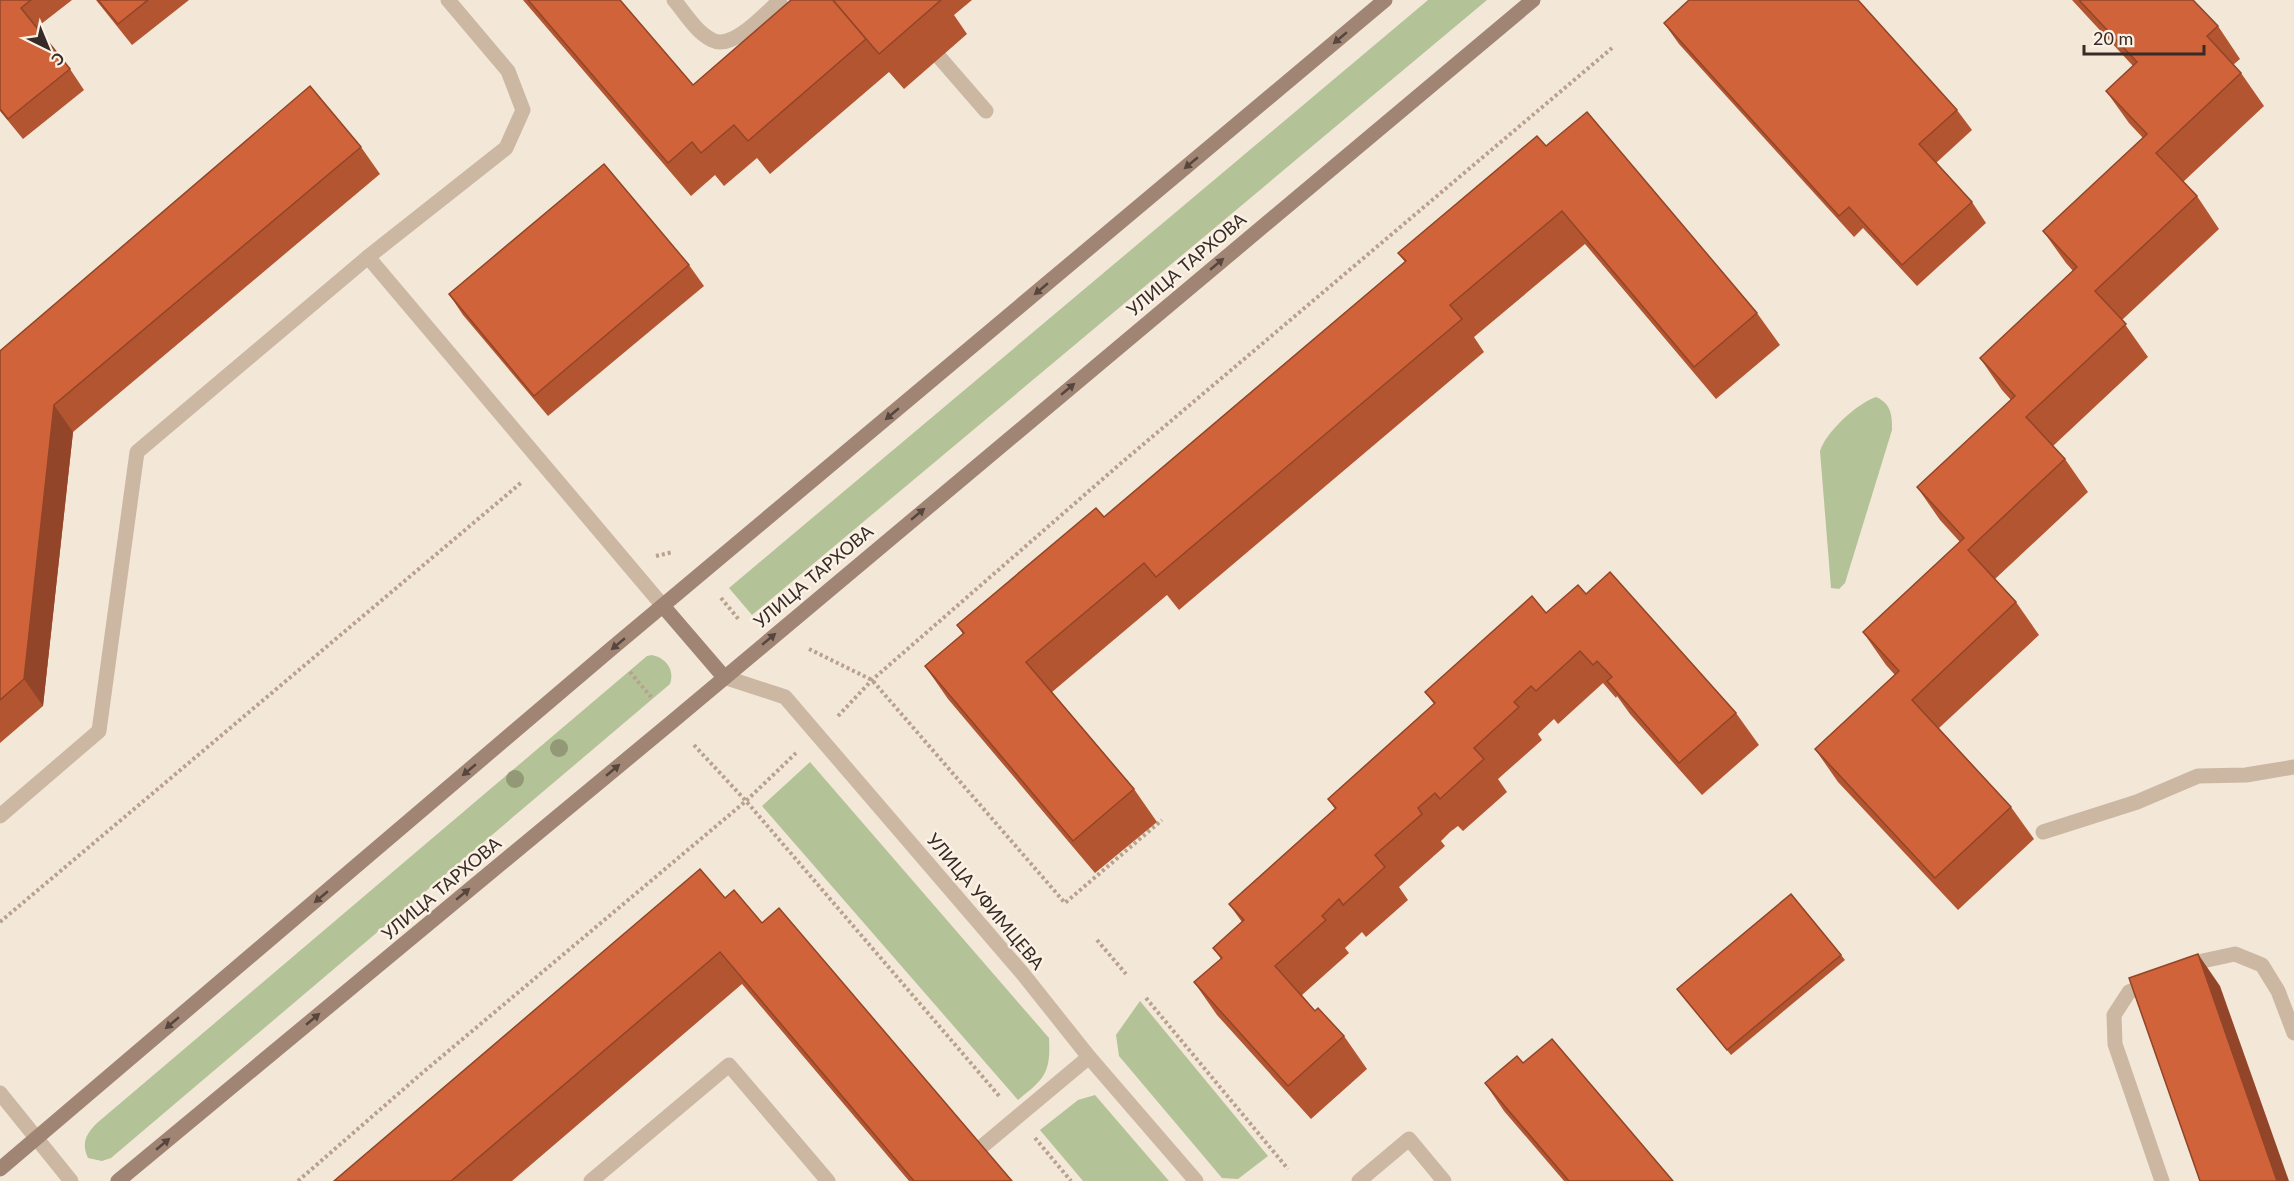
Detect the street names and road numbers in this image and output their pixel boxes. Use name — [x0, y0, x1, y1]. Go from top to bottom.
street label: УЛИЦА ТАРХОВА — [1122, 207, 1251, 320]
street label: УЛИЦА ТАРХОВА — [749, 519, 878, 632]
street label: УЛИЦА УФИМЦЕВА — [923, 828, 1050, 974]
street label: УЛИЦА ТАРХОВА — [377, 831, 506, 944]

